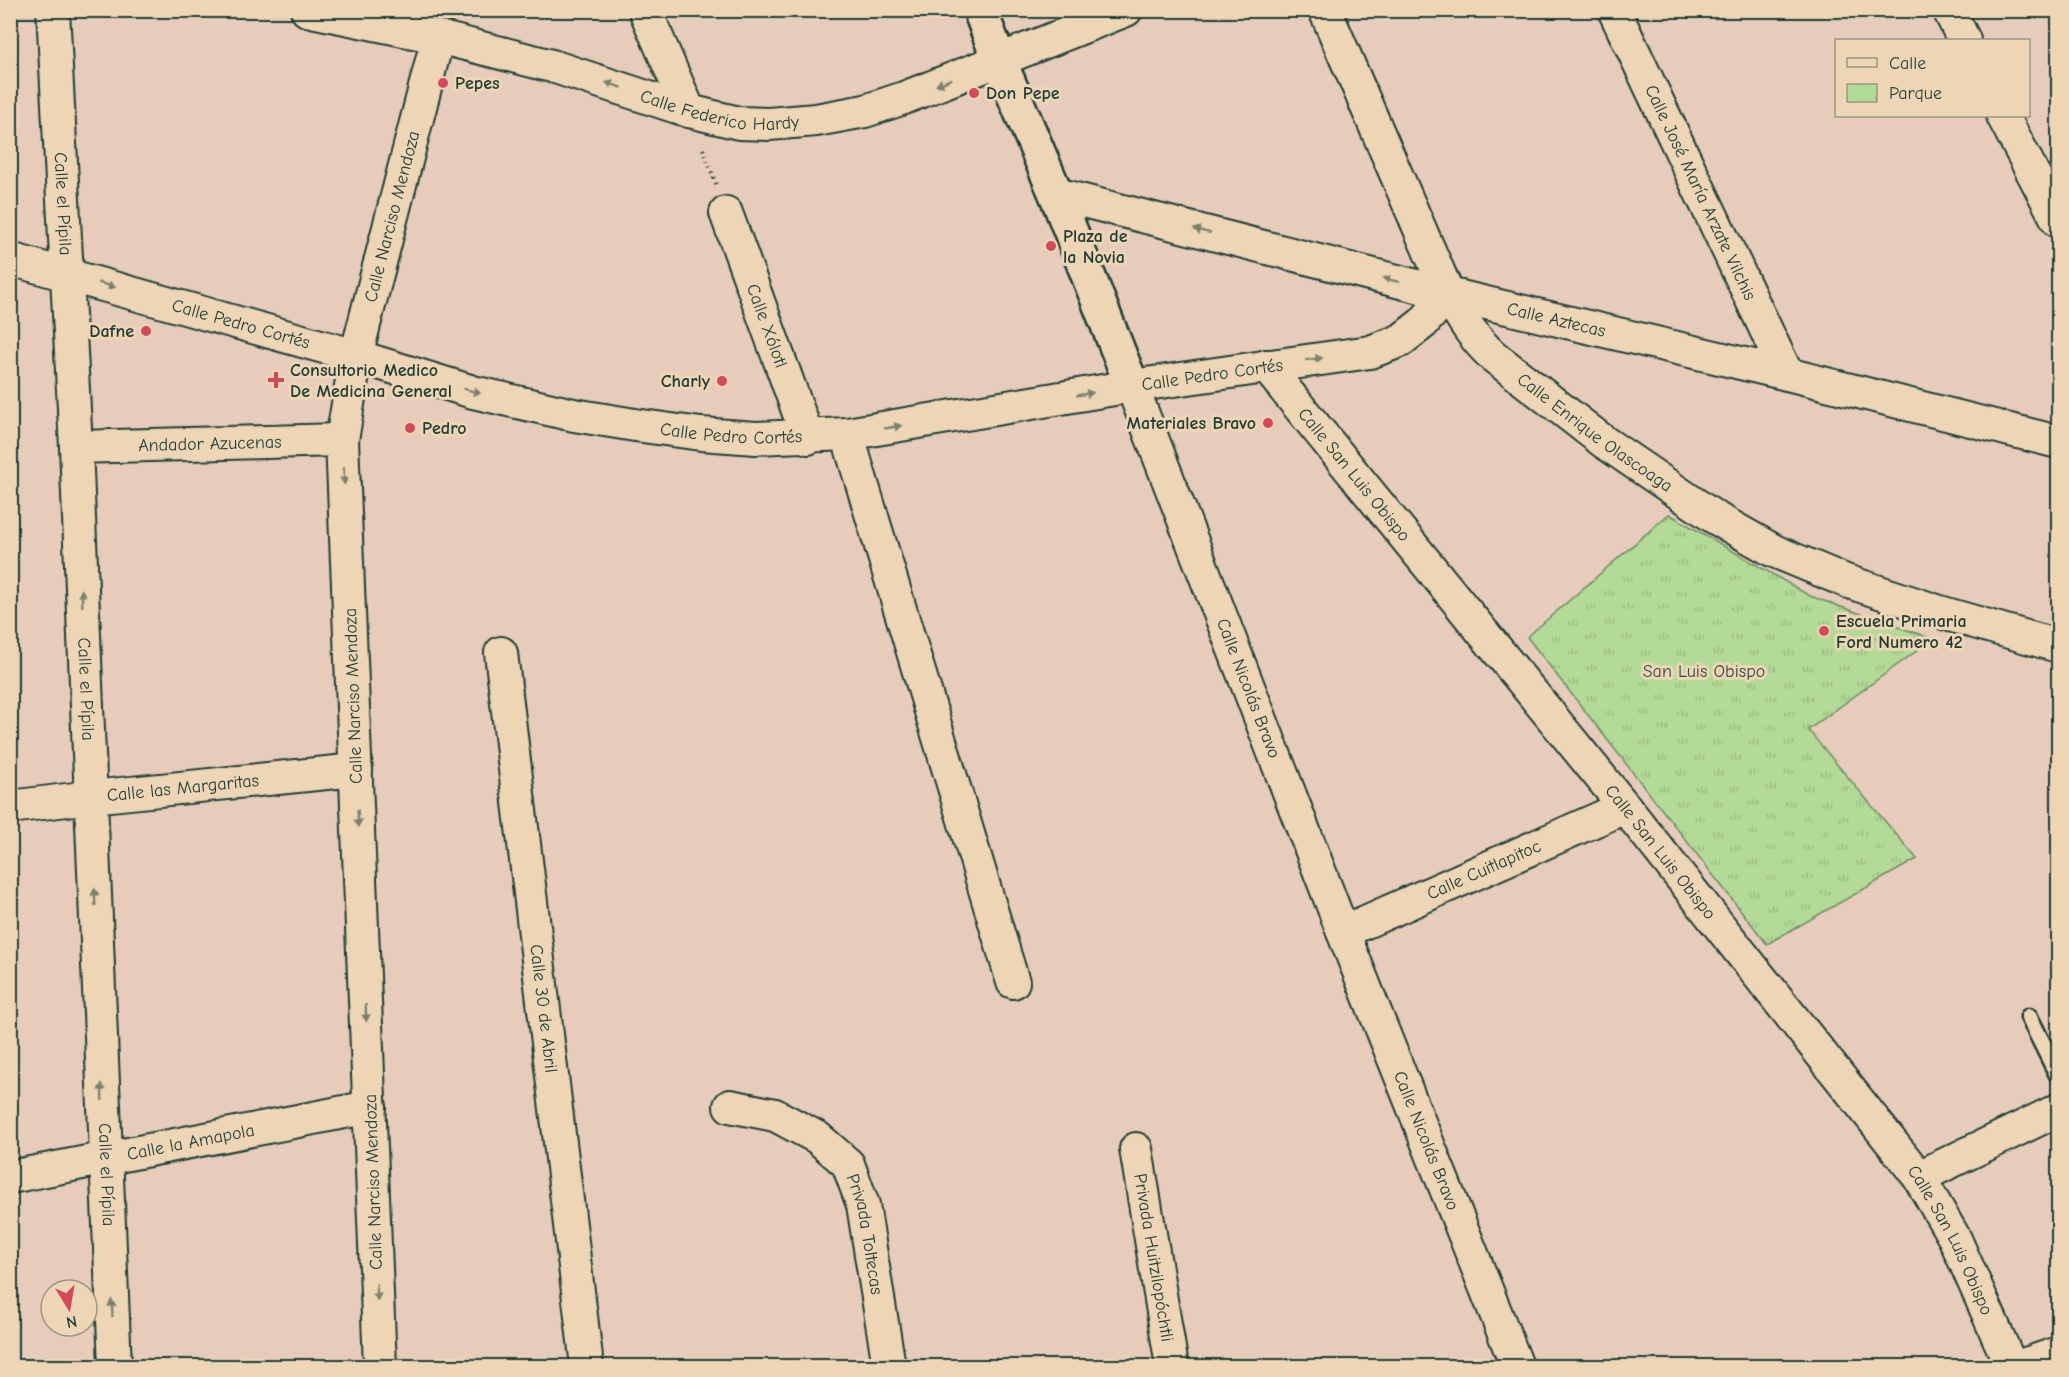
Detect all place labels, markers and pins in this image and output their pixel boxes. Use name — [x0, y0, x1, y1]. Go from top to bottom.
place label: Pepes — [455, 73, 500, 94]
marker: Pepes — [436, 76, 450, 90]
place label: Don Pepe — [986, 83, 1060, 104]
marker: Don Pepe — [967, 86, 981, 100]
place label: Plaza de la Novia — [1063, 226, 1128, 268]
marker: Plaza de la Novia — [1044, 239, 1058, 253]
place label: Dafne — [89, 321, 134, 342]
marker: Dafne — [139, 324, 153, 338]
place label: Consultorio Medico De Medicina General — [290, 360, 452, 402]
marker: Consultorio Medico De Medicina General — [267, 371, 285, 389]
place label: Charly — [661, 371, 711, 392]
marker: Charly — [715, 374, 729, 388]
place label: Materiales Bravo — [1127, 413, 1256, 434]
marker: Materiales Bravo — [1261, 416, 1275, 430]
place label: Pedro — [422, 418, 467, 439]
marker: Pedro — [403, 421, 417, 435]
place label: Escuela Primaria Ford Numero 42 — [1836, 611, 1967, 653]
marker: Escuela Primaria Ford Numero 42 — [1817, 624, 1831, 638]

